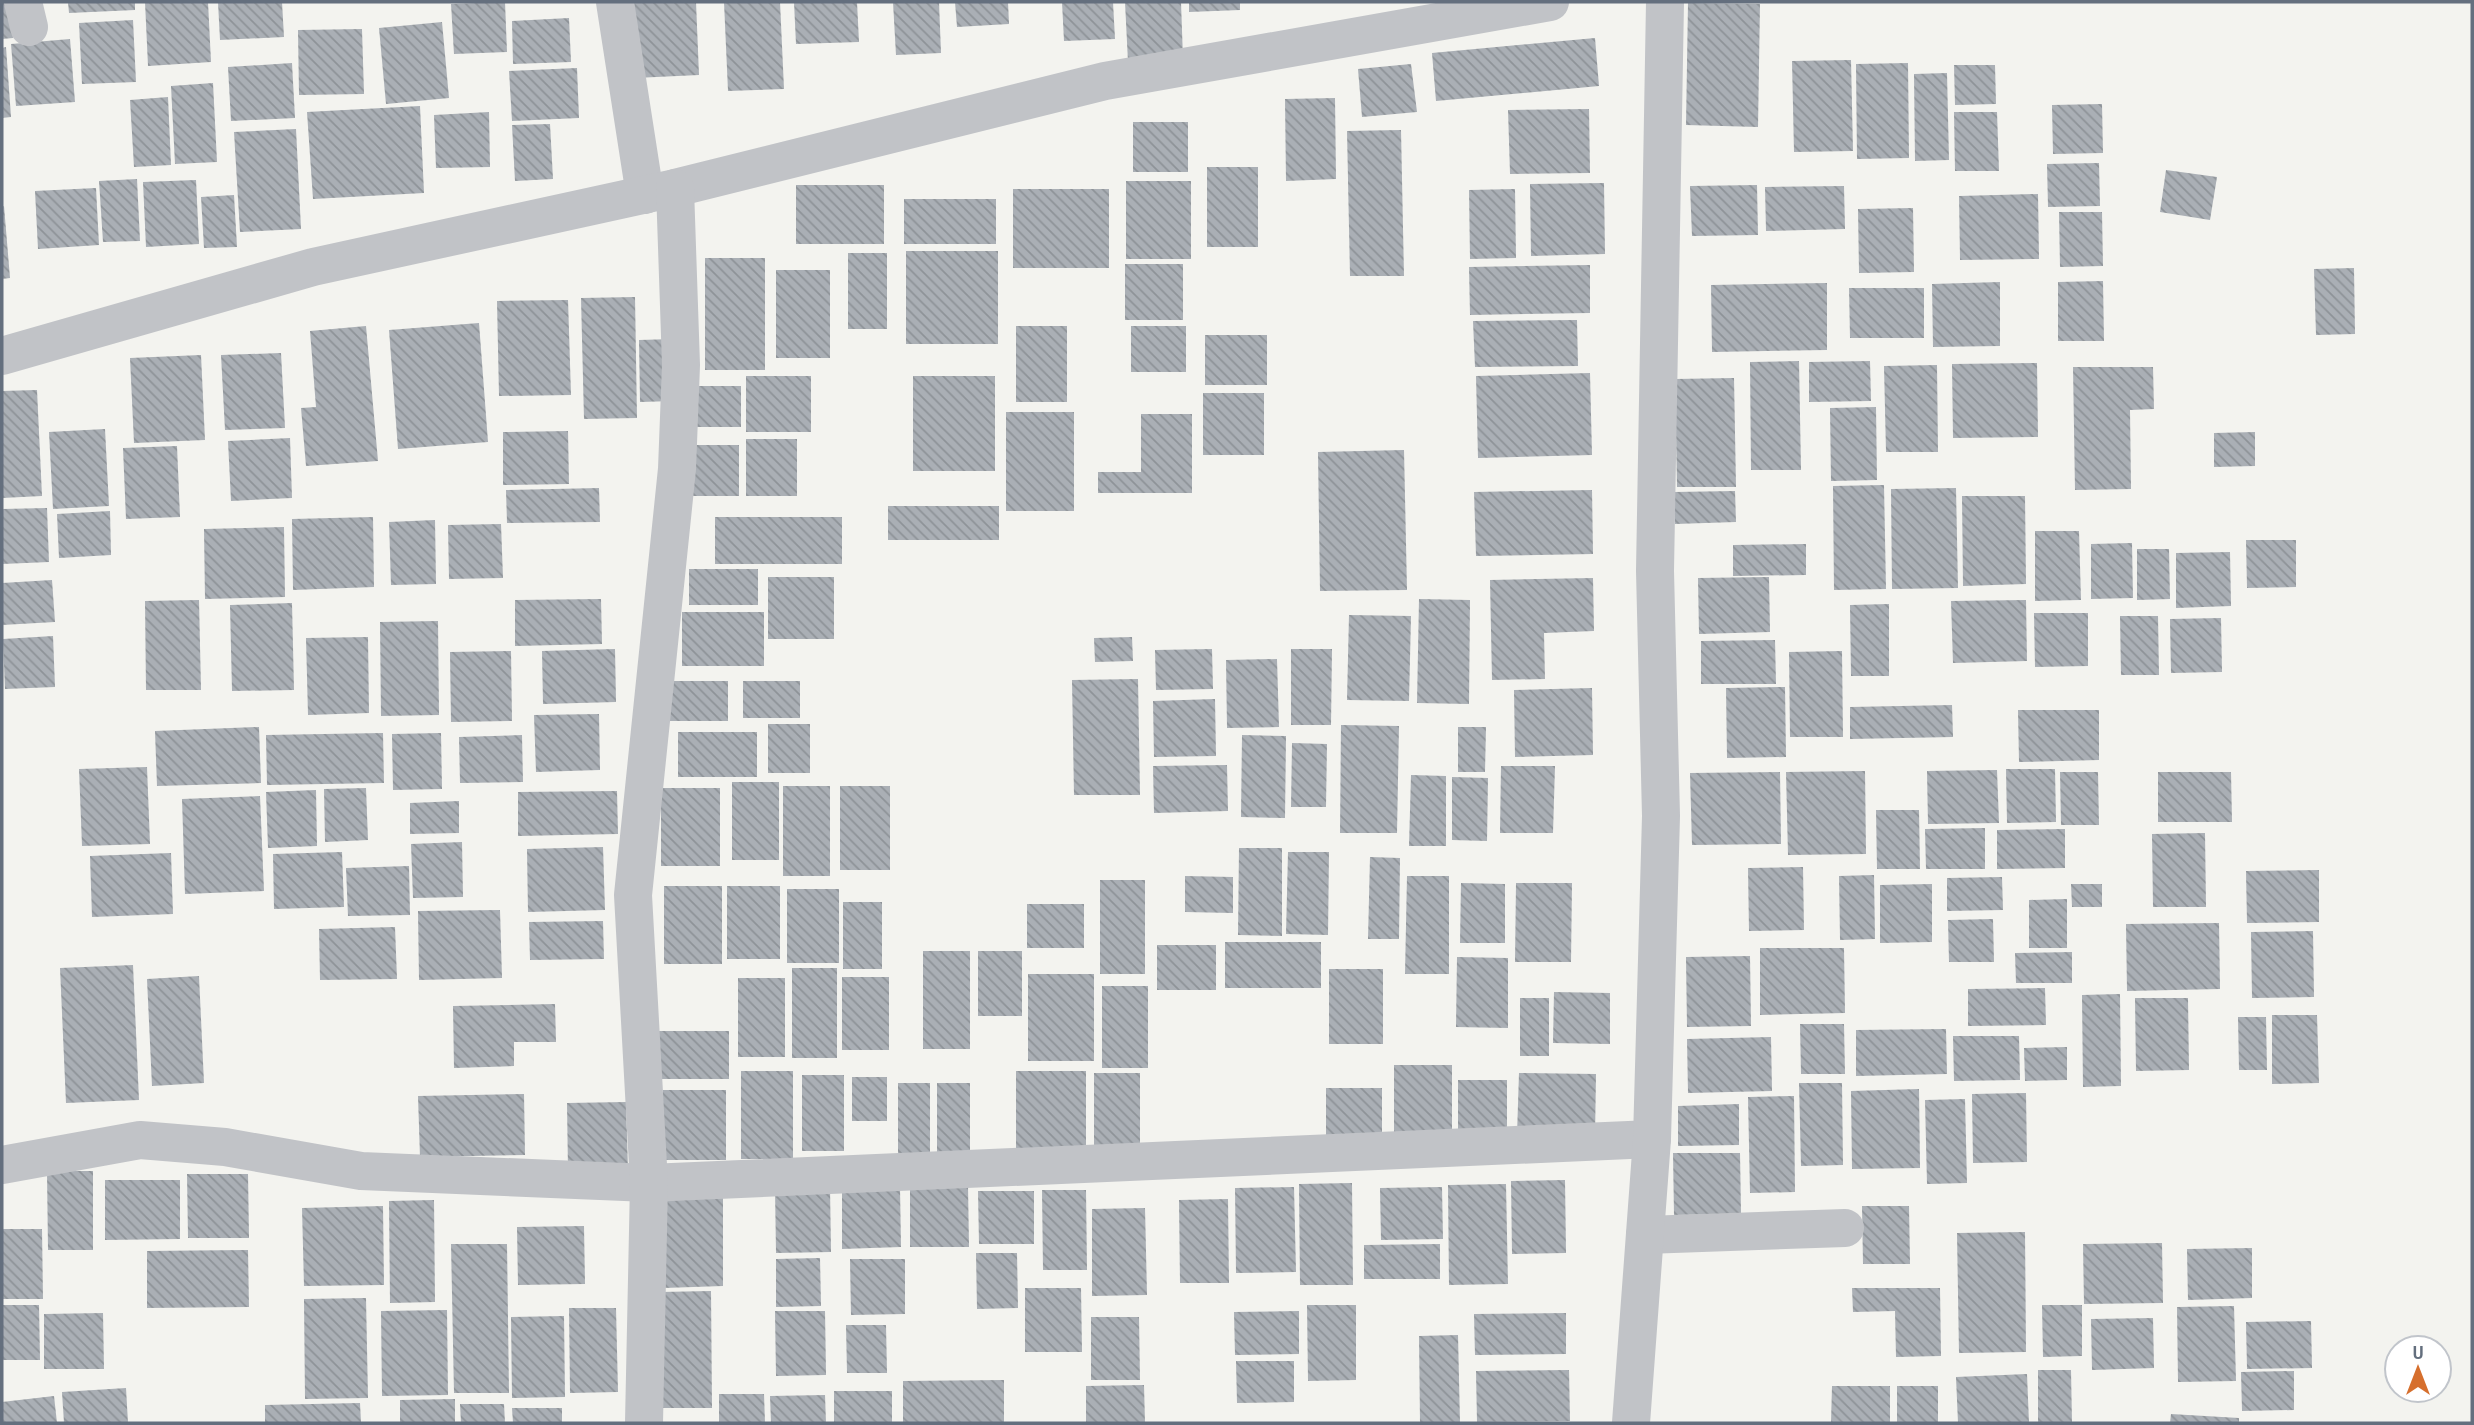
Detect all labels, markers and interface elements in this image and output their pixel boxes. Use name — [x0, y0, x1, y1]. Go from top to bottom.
north arrow — [2383, 1334, 2453, 1404]
text: U — [2412, 1339, 2424, 1365]

